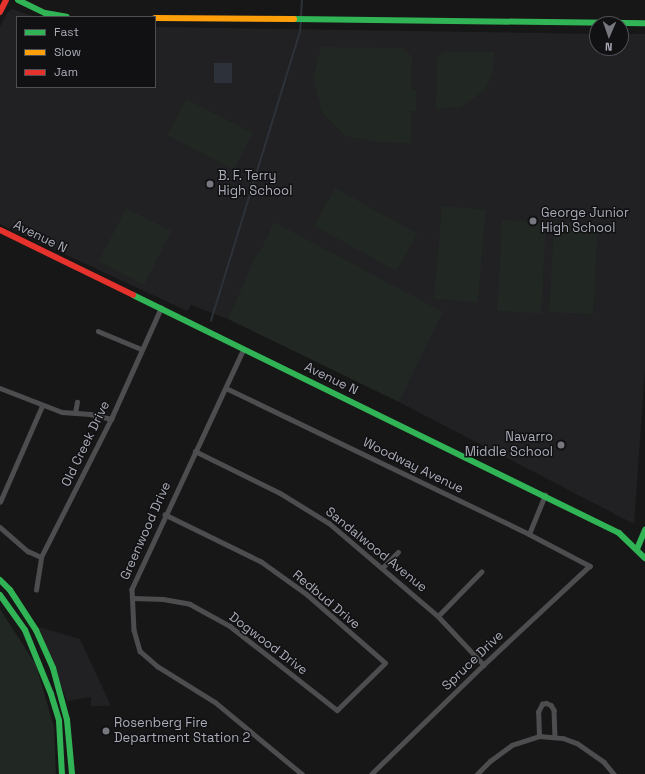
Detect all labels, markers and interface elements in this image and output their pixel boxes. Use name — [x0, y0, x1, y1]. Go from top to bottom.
legend — [16, 16, 156, 88]
north arrow — [589, 16, 629, 56]
text: Fast — [54, 24, 79, 40]
text: N — [605, 40, 613, 54]
text: Slow — [54, 44, 81, 60]
text: Jam — [54, 64, 78, 80]
place label: B. F. Terry High School — [218, 169, 292, 200]
marker: B. F. Terry High School — [205, 179, 215, 189]
place label: George Junior High School — [541, 206, 629, 237]
marker: George Junior High School — [528, 216, 538, 226]
street label: Avenue N — [11, 217, 69, 257]
street label: Avenue N — [302, 359, 360, 399]
street label: Old Creek Drive — [59, 399, 113, 489]
place label: Navarro Middle School — [465, 430, 553, 461]
street label: Woodway Avenue — [360, 435, 466, 497]
marker: Navarro Middle School — [556, 440, 566, 450]
street label: Greenwood Drive — [117, 480, 175, 582]
street label: Sandalwood Avenue — [322, 504, 430, 596]
street label: Redbud Drive — [289, 567, 363, 633]
street label: Dogwood Drive — [226, 609, 310, 679]
street label: Spruce Drive — [439, 628, 507, 694]
place label: Rosenberg Fire Department Station 2 — [114, 716, 250, 747]
marker: Rosenberg Fire Department Station 2 — [101, 726, 111, 736]

